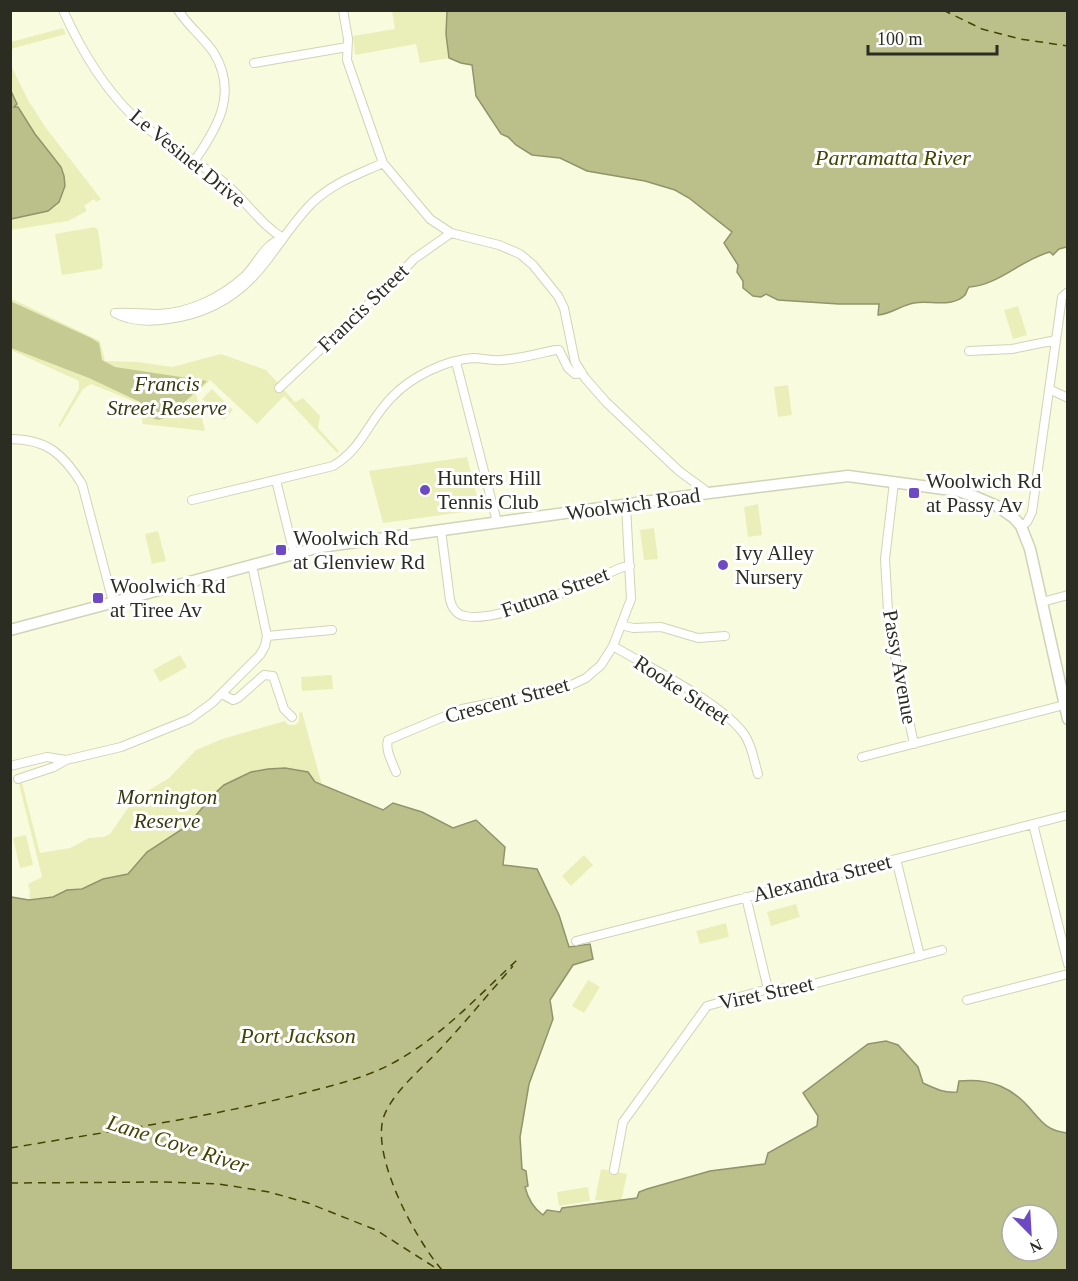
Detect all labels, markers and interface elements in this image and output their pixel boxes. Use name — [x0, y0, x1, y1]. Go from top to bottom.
scale bar — [868, 18, 997, 56]
text: 100 m — [877, 29, 923, 49]
street label: Le Vesinet Drive — [125, 104, 251, 212]
water label: Parramatta River — [814, 145, 971, 170]
street label: Francis Street — [313, 259, 413, 357]
park label: Francis Street Reserve — [107, 372, 227, 420]
place label: Hunters Hill Tennis Club — [437, 466, 542, 514]
place label: Woolwich Rd at Passy Av — [926, 469, 1042, 517]
marker: Hunters Hill Tennis Club — [418, 483, 432, 497]
street label: Woolwich Road — [564, 483, 702, 525]
marker: Woolwich Rd at Passy Av — [907, 486, 921, 500]
place label: Woolwich Rd at Glenview Rd — [293, 526, 425, 574]
place label: Ivy Alley Nursery — [735, 541, 814, 589]
marker: Woolwich Rd at Glenview Rd — [274, 543, 288, 557]
marker: Ivy Alley Nursery — [716, 558, 730, 572]
street label: Futuna Street — [498, 561, 612, 623]
place label: Woolwich Rd at Tiree Av — [110, 574, 226, 622]
marker: Woolwich Rd at Tiree Av — [91, 591, 105, 605]
street label: Passy Avenue — [878, 608, 922, 726]
street label: Rooke Street — [630, 650, 734, 730]
street label: Crescent Street — [442, 672, 572, 728]
park label: Mornington Reserve — [116, 785, 217, 833]
street label: Alexandra Street — [750, 849, 894, 907]
street label: Viret Street — [716, 971, 816, 1015]
water label: Port Jackson — [239, 1023, 356, 1048]
water label: Lane Cove River — [103, 1109, 253, 1179]
north arrow — [1000, 1203, 1060, 1263]
text: N — [1027, 1236, 1045, 1257]

